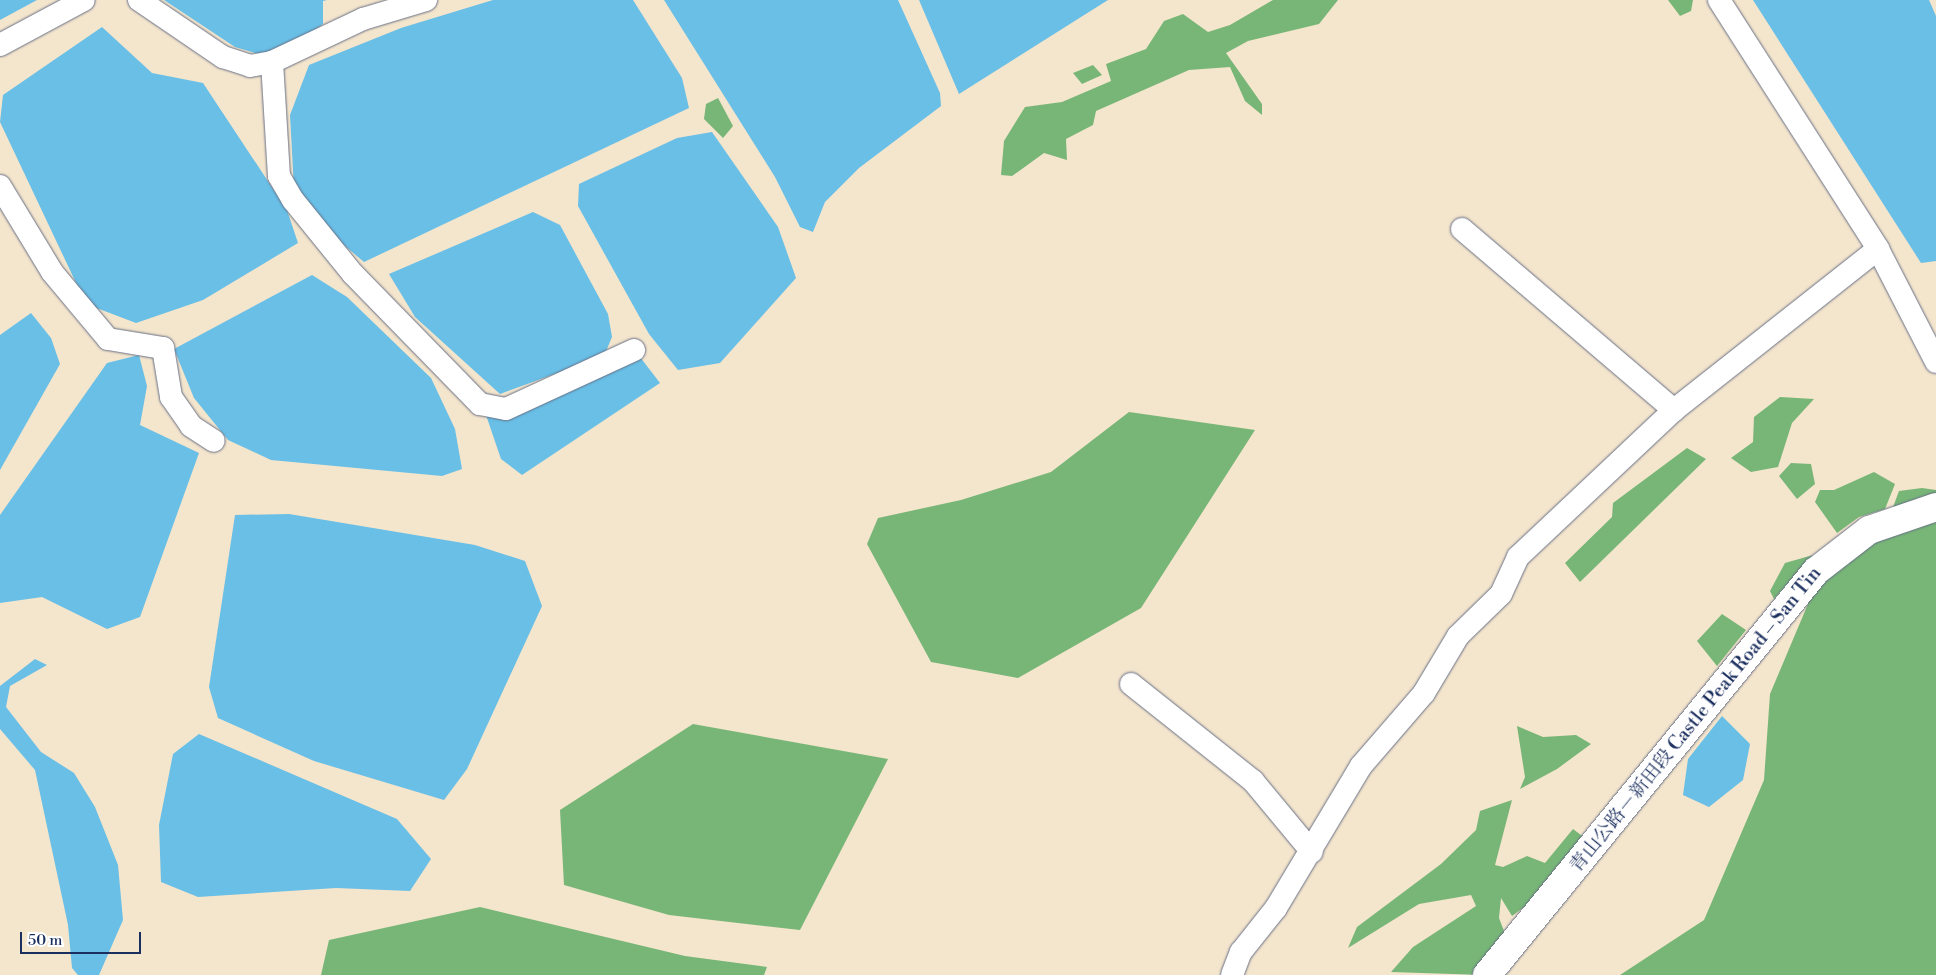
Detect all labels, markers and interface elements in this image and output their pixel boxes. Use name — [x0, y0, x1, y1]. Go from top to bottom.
street label: 青山公路－新田段 Castle Peak Road – San Tin — [1565, 563, 1827, 877]
scale bar — [22, 922, 144, 954]
text: 50 m — [28, 931, 62, 950]

